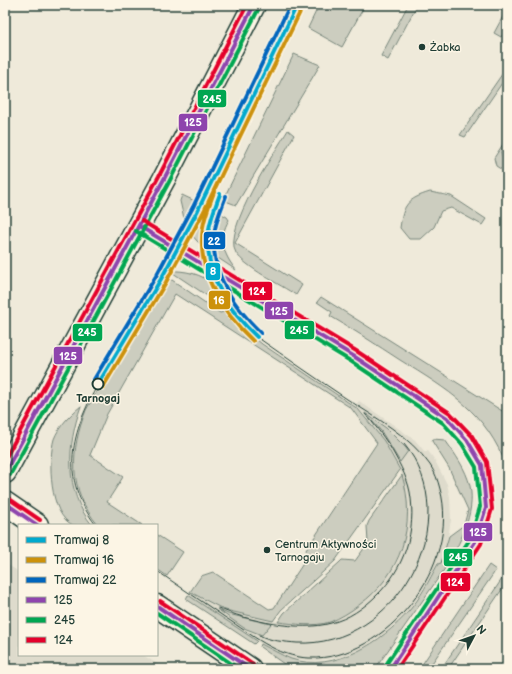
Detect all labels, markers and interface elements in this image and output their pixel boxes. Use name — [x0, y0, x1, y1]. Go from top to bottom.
place label: Żabka — [429, 41, 461, 54]
marker: Żabka — [417, 42, 427, 52]
line badge: 245 — [197, 89, 227, 108]
text: 245 — [203, 93, 222, 106]
line badge: 125 — [178, 113, 208, 132]
text: 125 — [184, 116, 202, 129]
line badge: 22 — [203, 231, 226, 250]
text: 22 — [207, 235, 221, 248]
line badge: 8 — [205, 262, 221, 281]
text: 8 — [210, 265, 217, 278]
line badge: 124 — [242, 281, 273, 301]
text: 124 — [248, 285, 266, 298]
line badge: 16 — [208, 290, 231, 310]
text: 16 — [213, 294, 225, 307]
line badge: 125 — [264, 301, 294, 320]
text: 125 — [270, 305, 288, 318]
line badge: 245 — [284, 320, 315, 340]
line badge: 245 — [72, 323, 103, 342]
text: 245 — [290, 324, 309, 337]
text: 245 — [78, 326, 97, 339]
line badge: 125 — [53, 346, 83, 365]
text: 125 — [59, 350, 77, 363]
marker: Tarnogaj — [91, 377, 105, 391]
place label: Tarnogaj — [76, 392, 120, 405]
line badge: 125 — [463, 522, 493, 542]
legend — [18, 524, 158, 656]
text: 125 — [469, 526, 487, 539]
text: Tramwaj 8 — [54, 533, 109, 548]
place label: Centrum Aktywności Tarnogaju — [275, 538, 376, 564]
marker: Centrum Aktywności Tarnogaju — [262, 545, 272, 555]
line badge: 245 — [443, 548, 473, 567]
text: 245 — [449, 551, 468, 564]
text: Tramwaj 16 — [54, 553, 114, 568]
line badge: 124 — [440, 572, 471, 592]
text: Tramwaj 22 — [54, 573, 116, 588]
text: 124 — [446, 576, 464, 589]
text: 125 — [54, 593, 73, 608]
text: 245 — [54, 613, 75, 628]
north arrow — [454, 616, 494, 656]
text: N — [474, 622, 489, 637]
text: 124 — [54, 633, 74, 648]

